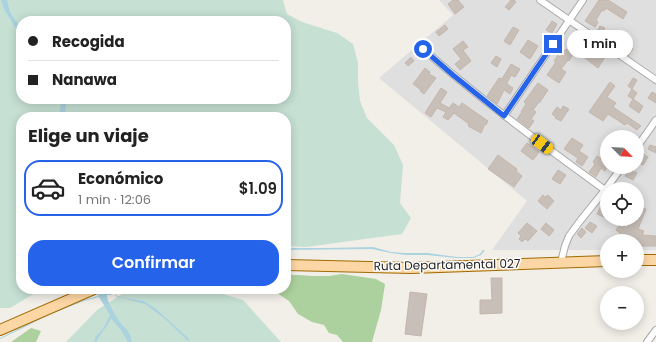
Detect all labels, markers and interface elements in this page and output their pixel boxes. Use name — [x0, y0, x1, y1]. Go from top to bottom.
callout: 1 min — [567, 30, 633, 58]
text: Recogida — [52, 31, 125, 52]
text: 1 min — [583, 34, 617, 53]
route end — [544, 35, 562, 53]
route start — [414, 40, 432, 58]
text: Nanawa — [52, 69, 117, 90]
text: Elige un viaje — [28, 123, 149, 148]
north arrow — [600, 130, 644, 174]
map controls — [600, 130, 644, 330]
car — [529, 132, 555, 156]
text: Económico — [78, 168, 163, 189]
icon: car — [30, 170, 66, 206]
text: $1.09 — [239, 178, 277, 199]
button: locate — [600, 182, 644, 226]
text: 1 min · 12:06 — [78, 190, 151, 209]
button: + — [600, 234, 644, 278]
button: Confirmar — [28, 240, 279, 286]
street label: Ruta Departamental 027 — [373, 255, 521, 274]
button: − — [600, 286, 644, 330]

